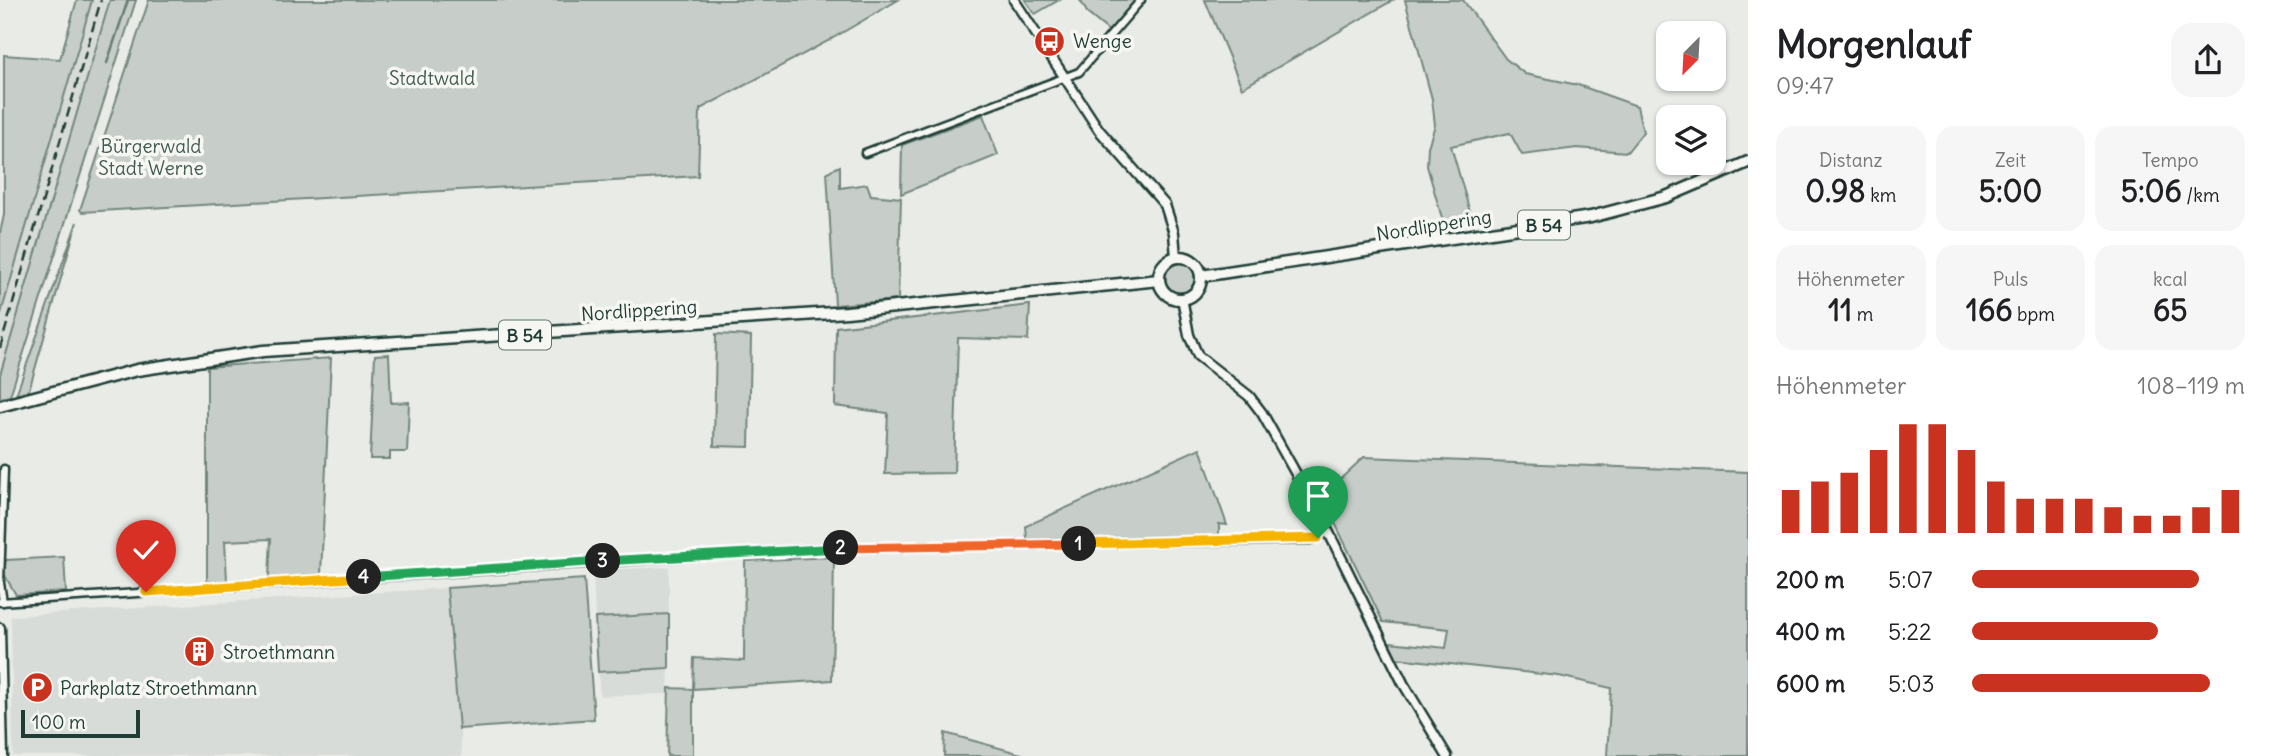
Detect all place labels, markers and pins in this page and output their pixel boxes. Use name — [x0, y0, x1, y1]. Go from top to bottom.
bus stop icon: Wenge — [1033, 24, 1067, 58]
place label: Wenge — [1073, 29, 1132, 53]
pin — [1288, 466, 1348, 538]
pin — [116, 520, 176, 592]
pin: 1 — [1062, 526, 1096, 562]
pin: 2 — [824, 530, 858, 566]
pin: 3 — [586, 544, 620, 578]
pin: 4 — [346, 560, 382, 594]
building icon: Stroethmann — [183, 635, 217, 669]
place label: Stroethmann — [223, 640, 335, 664]
parking icon: Parkplatz Stroethmann — [20, 671, 54, 705]
place label: Parkplatz Stroethmann — [60, 676, 257, 700]

